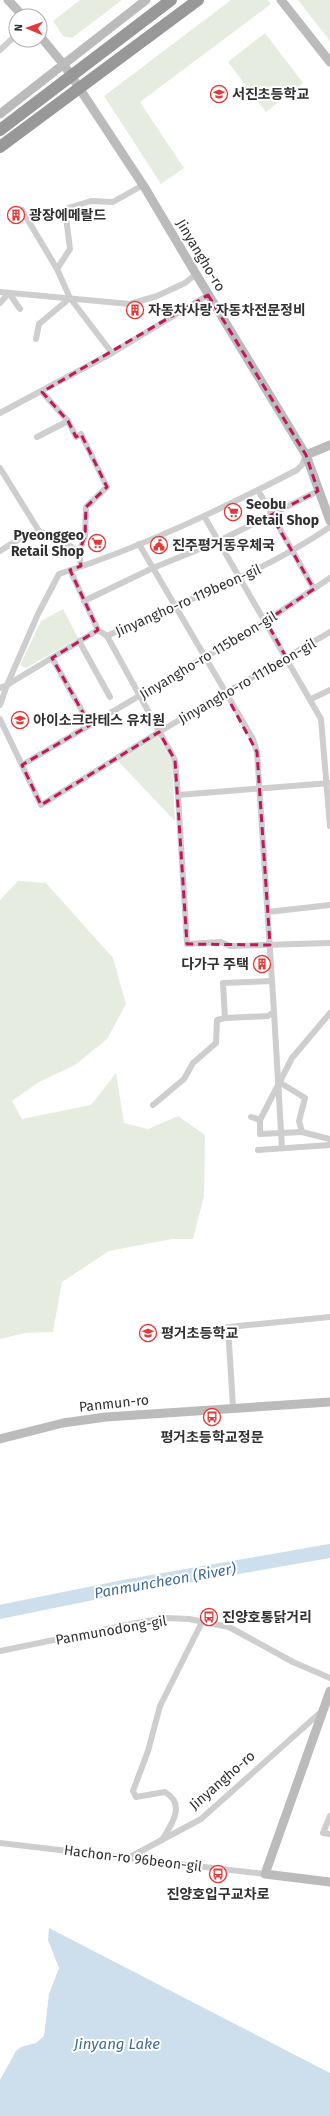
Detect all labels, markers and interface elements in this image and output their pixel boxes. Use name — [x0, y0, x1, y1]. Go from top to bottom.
north arrow — [8, 8, 48, 48]
text: N — [12, 24, 25, 32]
school or university icon: 서진초등학교 — [209, 84, 229, 104]
place label: 서진초등학교 — [232, 86, 309, 103]
building icon: 광장에메랄드 — [6, 205, 26, 225]
place label: 광장에메랄드 — [29, 207, 106, 224]
street label: Jinyangho-ro — [172, 216, 229, 294]
building icon: 자동차사랑 자동차전문정비 — [125, 300, 145, 320]
place label: 자동차사랑 자동차전문정비 — [148, 302, 306, 319]
place label: Seobu Retail Shop — [246, 496, 319, 529]
supermarket icon: Seobu Retail Shop — [223, 502, 243, 522]
place label: Pyeonggeo Retail Shop — [11, 527, 84, 560]
supermarket icon: Pyeonggeo Retail Shop — [87, 533, 107, 553]
public building icon: 진주평거동우체국 — [149, 535, 169, 555]
place label: 진주평거동우체국 — [172, 537, 275, 554]
street label: Jinyangho-ro 119beon-gil — [113, 561, 264, 640]
street label: Jinyangho-ro 115beon-gil — [136, 608, 280, 703]
street label: Jinyangho-ro 111beon-gil — [175, 635, 319, 728]
school or university icon: 아이소크라테스 유치원 — [10, 710, 30, 730]
place label: 아이소크라테스 유치원 — [33, 712, 165, 729]
building icon: 다가구 주택 — [252, 954, 272, 974]
place label: 다가구 주택 — [181, 956, 249, 973]
school or university icon: 평거초등학교 — [138, 1323, 158, 1343]
place label: 평거초등학교 — [161, 1325, 238, 1342]
street label: Panmun-ro — [78, 1391, 150, 1416]
bus stop icon: 평거초등학교정문 — [202, 1407, 222, 1427]
place label: 평거초등학교정문 — [160, 1429, 264, 1446]
water label: Panmuncheon (River) — [93, 1560, 237, 1602]
bus stop icon: 진양호통닭거리 — [199, 1607, 219, 1627]
place label: 진양호통닭거리 — [222, 1609, 312, 1626]
street label: Panmunodong-gil — [54, 1612, 168, 1649]
street label: Jinyangho-ro — [186, 1747, 259, 1813]
street label: Hachon-ro 96beon-gil — [63, 1842, 203, 1875]
bus stop icon: 진양호입구교차로 — [208, 1864, 228, 1884]
place label: 진양호입구교차로 — [166, 1886, 270, 1903]
water label: Jinyang Lake — [73, 2035, 160, 2053]

